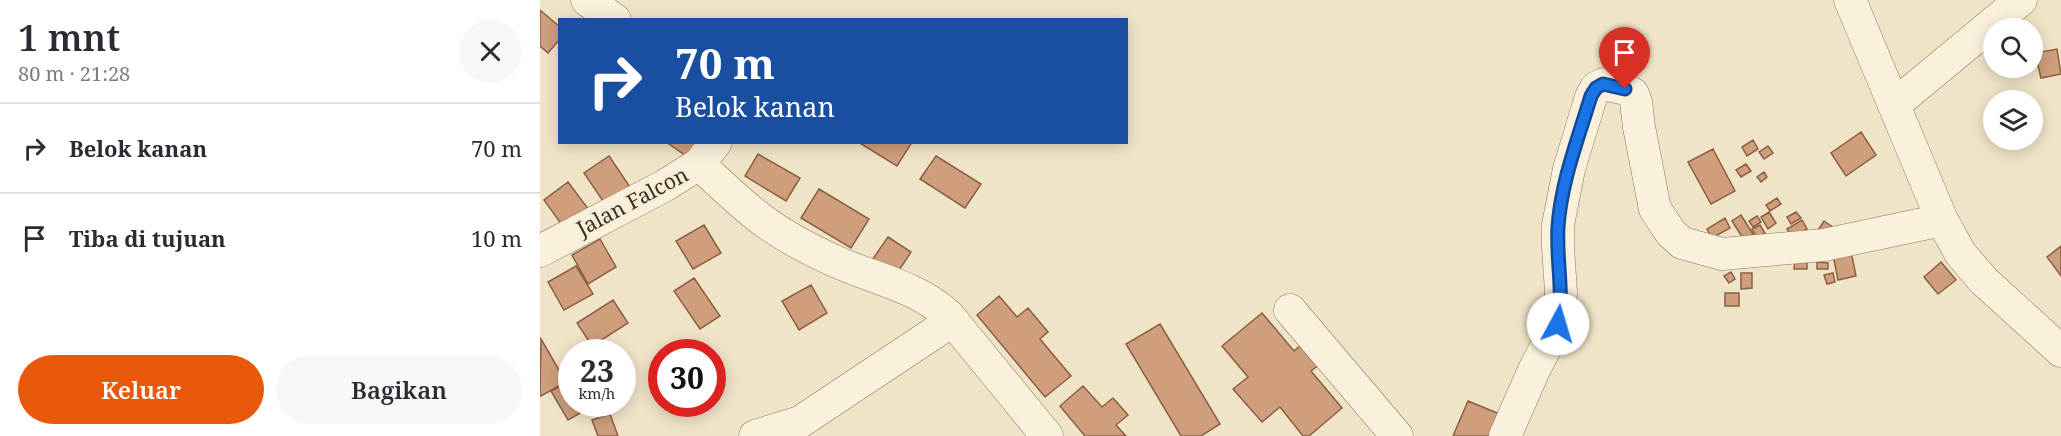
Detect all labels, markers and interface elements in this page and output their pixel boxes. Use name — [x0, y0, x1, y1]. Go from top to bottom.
text: 1 mnt — [18, 13, 120, 62]
map controls — [1983, 18, 2043, 150]
button: search — [1983, 18, 2043, 78]
button: close — [459, 20, 522, 83]
pin — [1599, 27, 1650, 89]
text: 70 m — [675, 34, 775, 91]
icon: arrive — [1608, 36, 1641, 69]
icon: right — [576, 42, 654, 120]
text: 80 m · 21:28 — [18, 60, 130, 87]
text: Belok kanan — [675, 88, 835, 125]
button: layers — [1983, 90, 2043, 150]
icon: right — [18, 132, 51, 165]
text: Belok kanan — [69, 133, 207, 163]
text: 70 m — [471, 133, 522, 163]
street label: Jalan Falcon — [570, 160, 693, 243]
icon: arrive — [18, 222, 51, 255]
text: Tiba di tujuan — [69, 223, 226, 253]
text: 10 m — [471, 223, 522, 253]
position arrow — [1526, 292, 1590, 356]
speed limit sign: 30 — [648, 339, 726, 417]
text: 23 — [580, 350, 614, 391]
button: Keluar — [18, 355, 264, 424]
button: Bagikan — [276, 355, 522, 424]
text: km/h — [579, 383, 615, 403]

